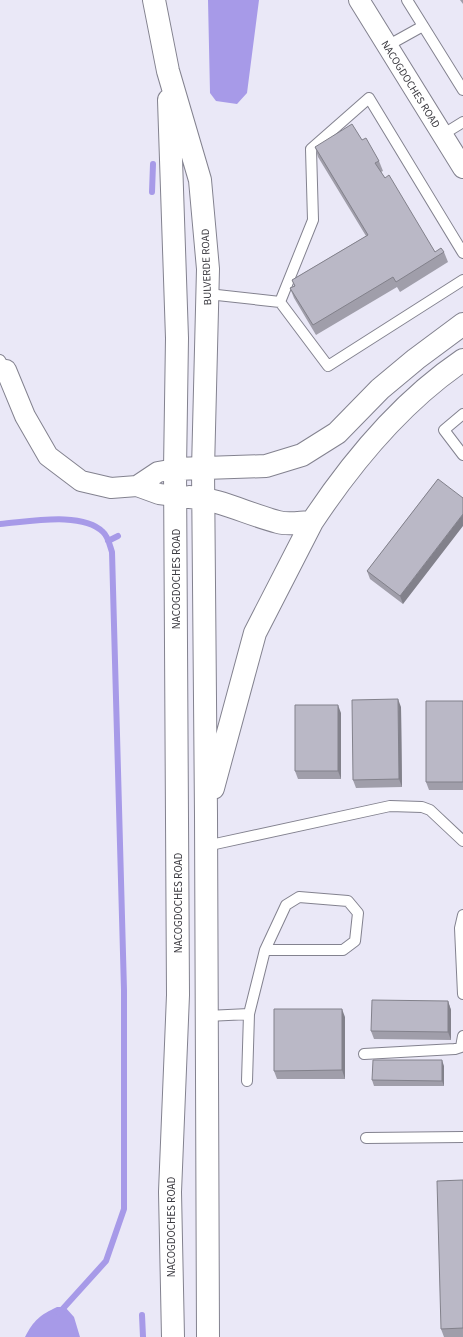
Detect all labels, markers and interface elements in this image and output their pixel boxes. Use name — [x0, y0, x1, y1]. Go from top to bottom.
street label: NACOGDOCHES ROAD — [378, 38, 444, 131]
street label: BULVERDE ROAD — [198, 228, 215, 306]
street label: NACOGDOCHES ROAD — [169, 528, 184, 629]
street label: NACOGDOCHES ROAD — [171, 852, 186, 953]
street label: NACOGDOCHES ROAD — [164, 1176, 179, 1277]

